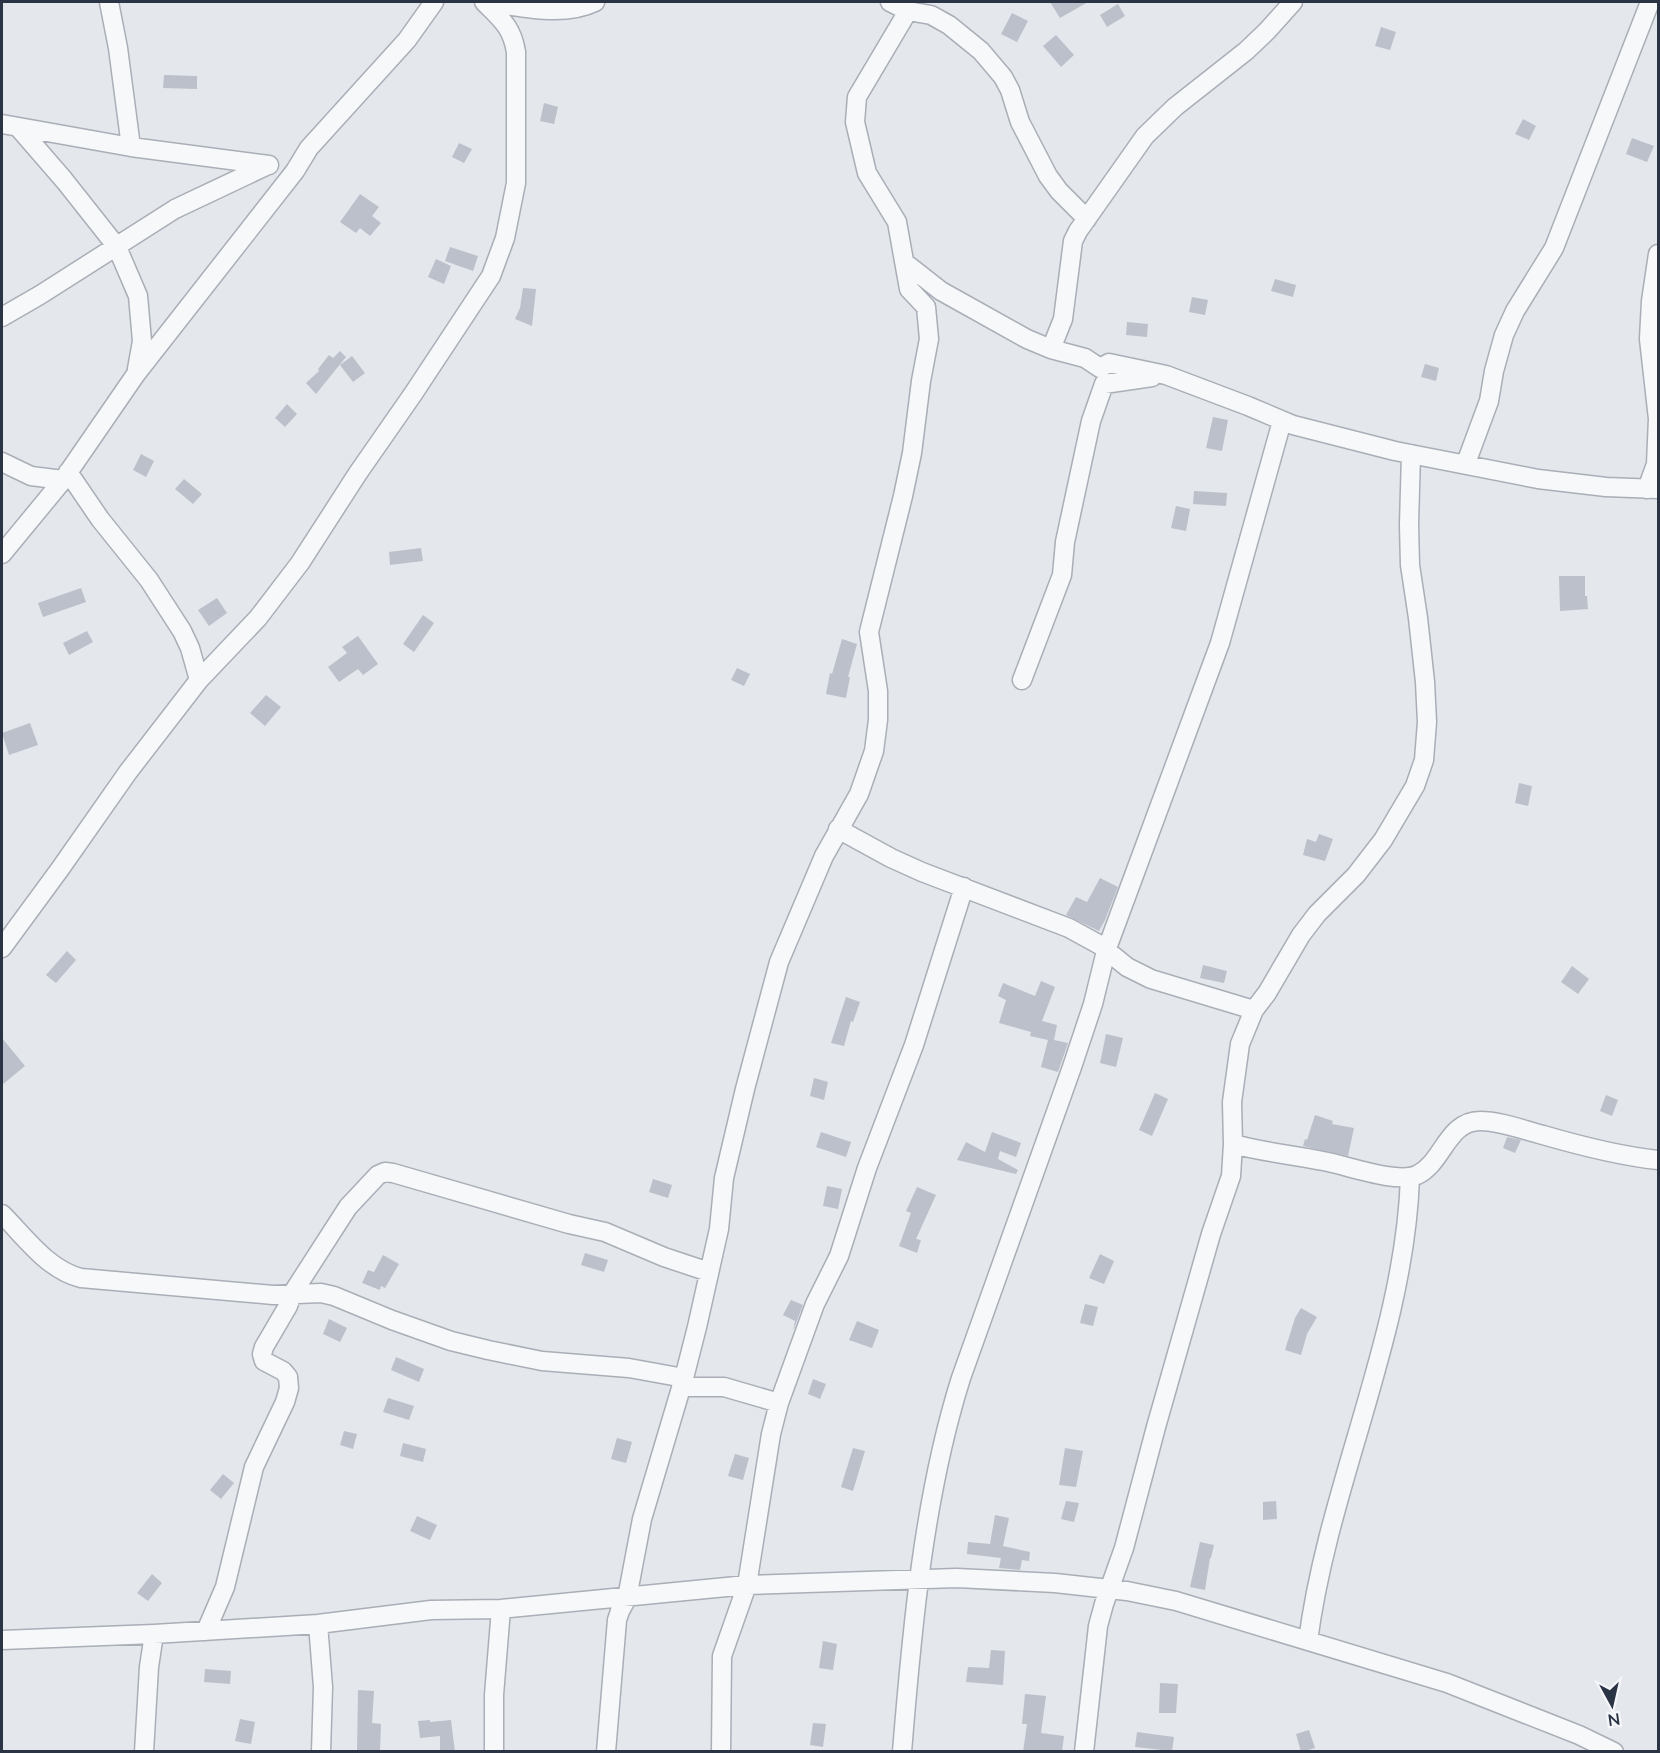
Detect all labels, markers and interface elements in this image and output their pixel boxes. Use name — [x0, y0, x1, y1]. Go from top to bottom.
north arrow — [1582, 1675, 1642, 1735]
text: N — [1607, 1710, 1622, 1731]

